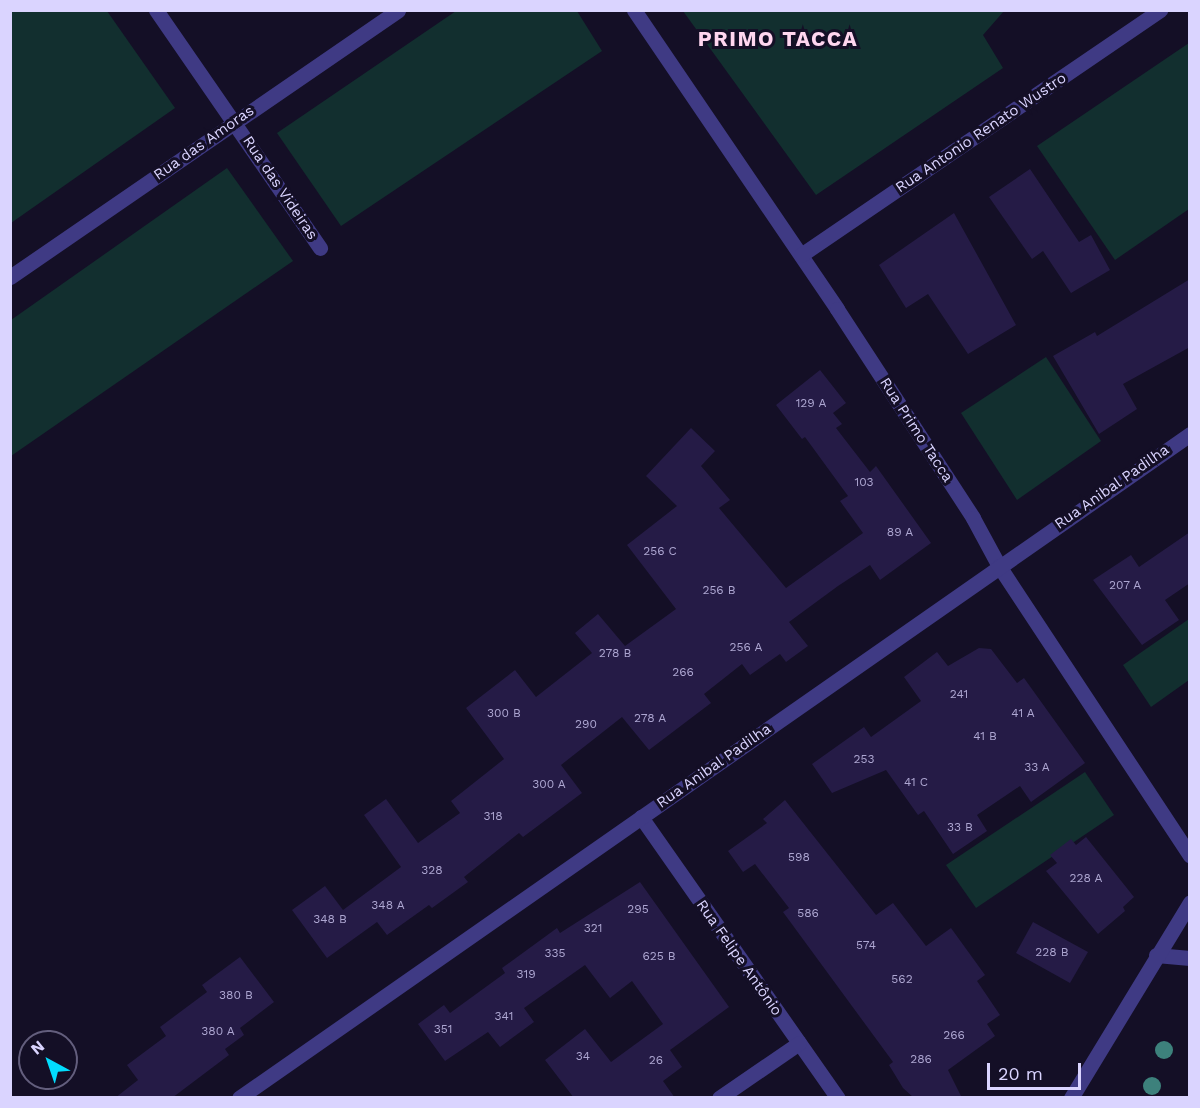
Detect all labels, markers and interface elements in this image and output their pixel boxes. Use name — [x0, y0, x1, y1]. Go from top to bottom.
district label: PRIMO TACCA — [698, 26, 858, 52]
street label: Rua Antonio Renato Wustro — [892, 69, 1070, 197]
street label: Rua das Amoras — [150, 101, 258, 185]
street label: Rua das Videiras — [239, 133, 321, 243]
street label: Rua Primo Tacca — [875, 374, 957, 486]
house number: 129 A — [795, 397, 827, 411]
street label: Rua Anibal Padilha — [1051, 440, 1173, 534]
house number: 103 — [855, 476, 873, 490]
house number: 89 A — [887, 526, 913, 540]
house number: 256 C — [643, 545, 677, 559]
house number: 207 A — [1109, 579, 1141, 593]
house number: 256 B — [702, 584, 736, 598]
house number: 256 A — [729, 641, 763, 655]
house number: 278 B — [599, 647, 631, 661]
house number: 266 — [672, 666, 694, 680]
house number: 241 — [950, 688, 968, 702]
house number: 300 B — [487, 707, 521, 721]
house number: 41 A — [1011, 707, 1035, 721]
house number: 278 A — [634, 712, 666, 726]
house number: 290 — [575, 718, 597, 732]
street label: Rua Anibal Padilha — [653, 719, 775, 813]
house number: 41 B — [973, 730, 997, 744]
house number: 253 — [854, 753, 874, 767]
house number: 33 A — [1024, 761, 1050, 775]
house number: 41 C — [904, 776, 928, 790]
house number: 300 A — [532, 778, 566, 792]
house number: 318 — [483, 810, 503, 824]
house number: 33 B — [947, 821, 973, 835]
house number: 598 — [788, 851, 810, 865]
house number: 328 — [421, 864, 443, 878]
house number: 228 A — [1069, 872, 1103, 886]
street label: Rua Felipe Antônio — [692, 896, 786, 1020]
house number: 348 A — [371, 899, 405, 913]
house number: 295 — [627, 903, 649, 917]
house number: 586 — [797, 907, 819, 921]
house number: 348 B — [313, 913, 347, 927]
house number: 321 — [584, 922, 602, 936]
house number: 574 — [856, 939, 876, 953]
house number: 228 B — [1035, 946, 1069, 960]
house number: 335 — [545, 947, 565, 961]
house number: 625 B — [642, 950, 676, 964]
house number: 319 — [516, 968, 536, 982]
house number: 562 — [891, 973, 913, 987]
house number: 380 B — [219, 989, 253, 1003]
house number: 341 — [495, 1010, 513, 1024]
house number: 351 — [434, 1023, 452, 1037]
house number: 380 A — [201, 1025, 235, 1039]
house number: 266 — [943, 1029, 965, 1043]
north arrow — [18, 1030, 78, 1090]
text: N — [27, 1036, 48, 1058]
house number: 34 — [576, 1050, 590, 1064]
scale bar — [990, 1051, 1084, 1089]
house number: 286 — [910, 1053, 932, 1067]
house number: 26 — [649, 1054, 663, 1068]
text: 20 m — [998, 1063, 1043, 1084]

